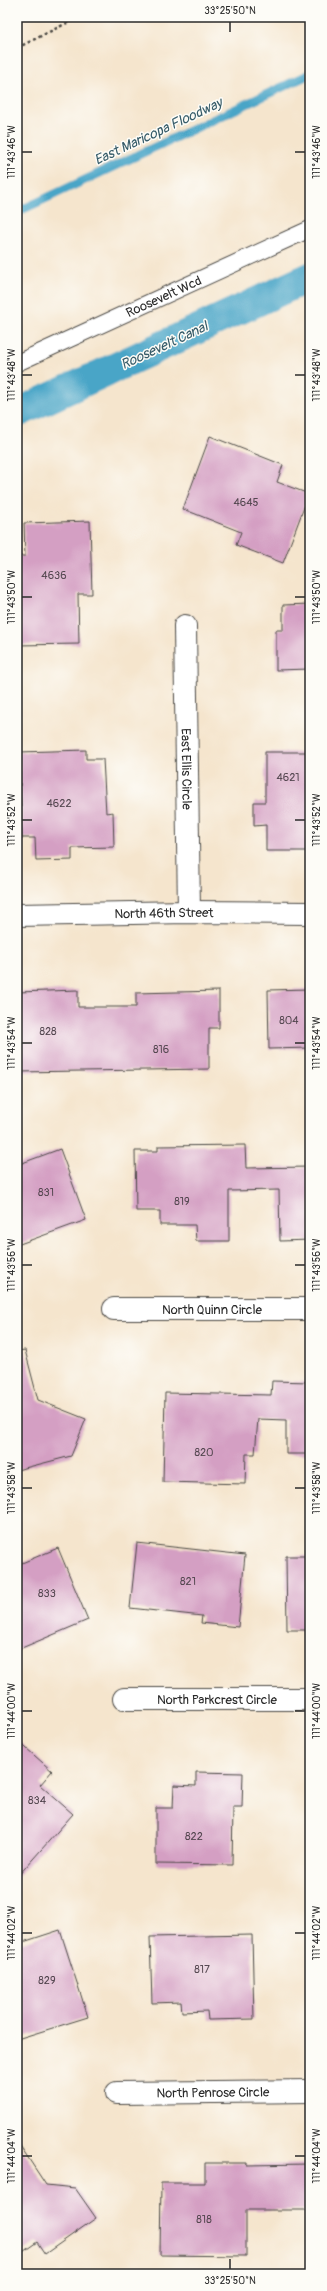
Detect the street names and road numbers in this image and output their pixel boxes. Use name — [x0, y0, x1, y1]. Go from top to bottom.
street label: Roosevelt Wcd — [124, 273, 204, 321]
street label: East Ellis Circle — [177, 728, 195, 811]
street label: North 46th Street — [114, 905, 214, 922]
street label: North Quinn Circle — [162, 1302, 263, 1318]
street label: North Parkcrest Circle — [157, 1692, 278, 1708]
street label: North Penrose Circle — [156, 2084, 270, 2102]

